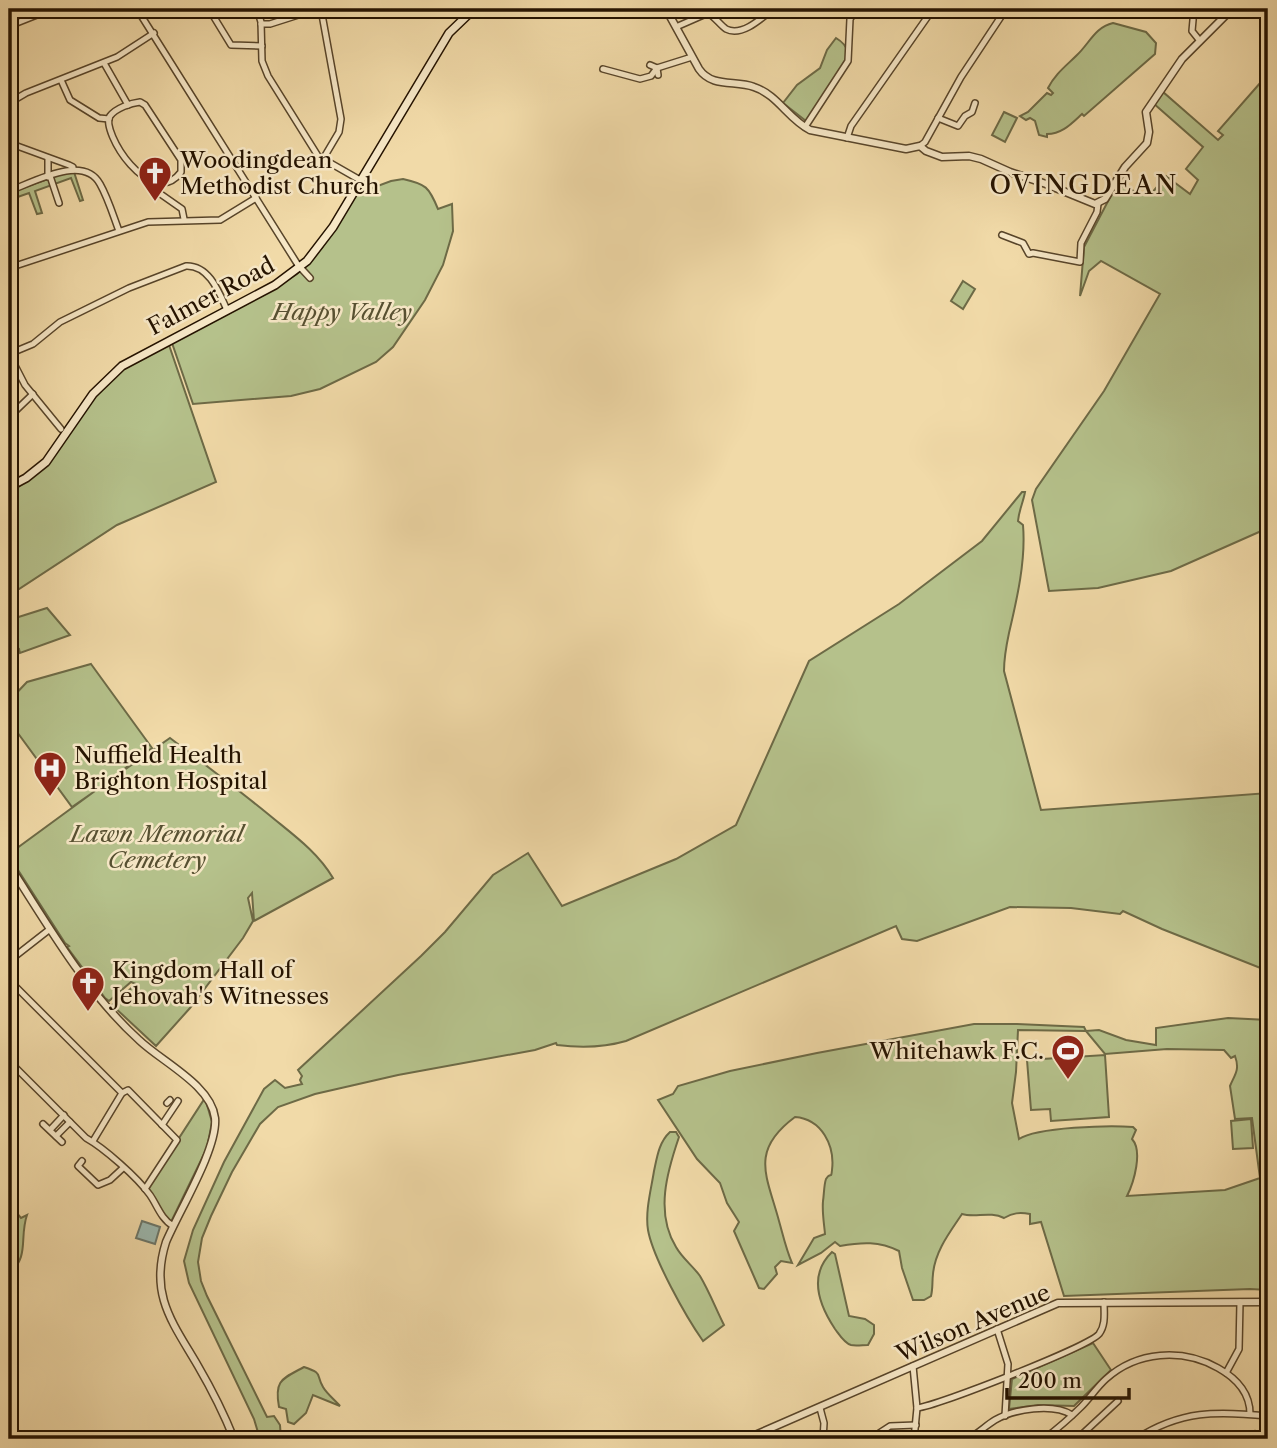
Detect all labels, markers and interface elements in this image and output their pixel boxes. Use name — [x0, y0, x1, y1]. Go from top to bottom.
place label: Woodingdean Methodist Church — [179, 146, 380, 200]
church icon: Woodingdean Methodist Church — [136, 154, 174, 203]
district label: OVINGDEAN — [990, 169, 1178, 201]
street label: Falmer Road — [143, 251, 279, 341]
park label: Happy Valley — [270, 298, 412, 326]
place label: Nuffield Health Brighton Hospital — [74, 741, 268, 795]
hospital icon: Nuffield Health Brighton Hospital — [31, 749, 69, 798]
park label: Lawn Memorial Cemetery — [68, 820, 246, 874]
place label: Kingdom Hall of Jehovah's Witnesses — [109, 956, 329, 1010]
church icon: Kingdom Hall of Jehovah's Witnesses — [69, 964, 107, 1013]
sports icon: Whitehawk F.C. — [1049, 1032, 1087, 1081]
place label: Whitehawk F.C. — [869, 1037, 1044, 1065]
street label: Wilson Avenue — [891, 1278, 1054, 1368]
scale bar — [1007, 1357, 1130, 1401]
text: 200 m — [1018, 1368, 1082, 1393]

